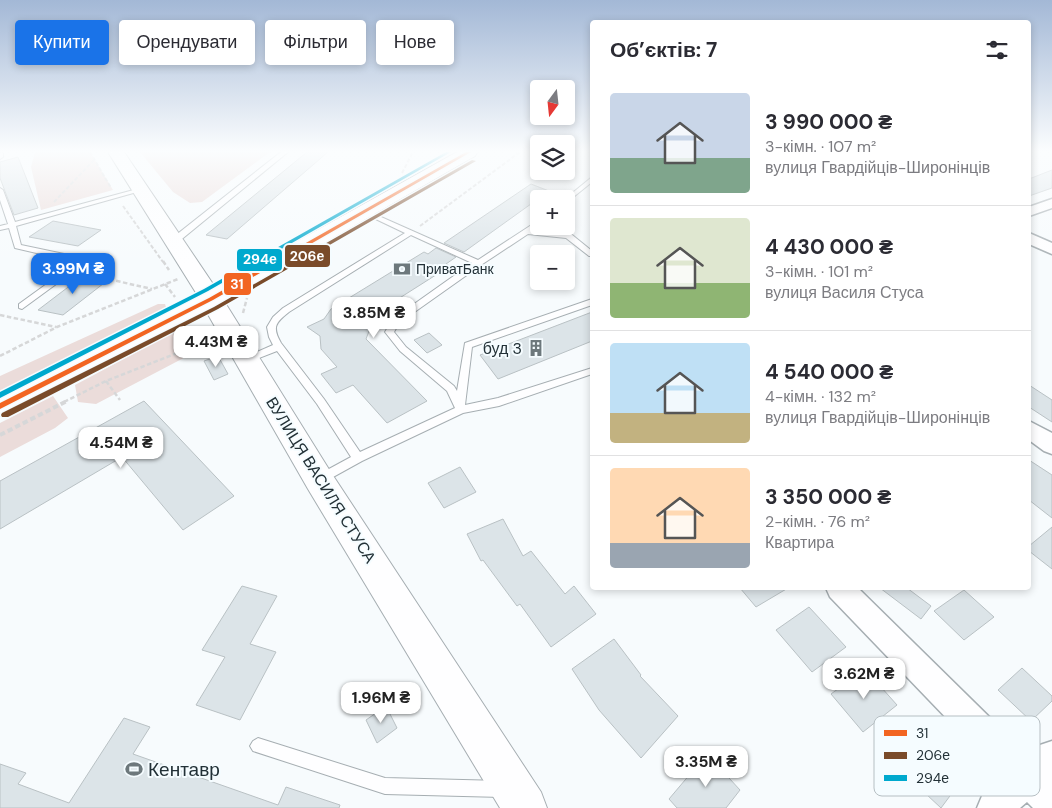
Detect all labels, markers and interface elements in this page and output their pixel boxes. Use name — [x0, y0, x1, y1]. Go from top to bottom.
chip: Купити — [15, 20, 109, 65]
chip: Орендувати — [119, 20, 255, 65]
chip: Фільтри — [265, 20, 366, 65]
chip: Нове — [376, 20, 454, 65]
text: Об’єктів: 7 — [610, 36, 717, 64]
icon: filters — [983, 36, 1011, 64]
north arrow — [530, 80, 575, 125]
map controls — [530, 80, 575, 290]
text: 3 990 000 ₴ — [765, 108, 892, 136]
icon: home — [650, 113, 710, 173]
button: layers — [530, 135, 575, 180]
text: 3-кімн. · 107 m² — [765, 136, 876, 157]
text: вулиця Гвардійців-Широнінців — [765, 157, 990, 178]
button: + — [530, 190, 575, 235]
text: 4 430 000 ₴ — [765, 233, 893, 261]
icon: home — [650, 238, 710, 298]
line badge: 206е — [284, 244, 331, 268]
button: − — [530, 245, 575, 290]
text: 206е — [290, 247, 324, 265]
line badge: 294е — [236, 248, 283, 272]
text: 294е — [243, 250, 277, 268]
pin: 3.99M ₴ — [27, 252, 119, 295]
text: 3.99M ₴ — [42, 258, 104, 279]
bank icon: ПриватБанк — [392, 259, 412, 279]
place label: ПриватБанк — [416, 260, 495, 278]
text: 3-кімн. · 101 m² — [765, 261, 873, 282]
line badge: 31 — [223, 272, 252, 296]
text: 31 — [230, 275, 244, 293]
text: вулиця Василя Стуса — [765, 282, 924, 303]
pin: 3.85M ₴ — [328, 296, 420, 339]
text: 3.85M ₴ — [343, 302, 405, 323]
pin: 4.43M ₴ — [170, 326, 262, 368]
text: 4.43M ₴ — [184, 331, 248, 352]
place label: буд 3 — [483, 338, 522, 359]
building icon: буд 3 — [526, 338, 546, 358]
text: 4 540 000 ₴ — [765, 358, 893, 386]
icon: home — [650, 363, 710, 423]
text: 4-кімн. · 132 m² — [765, 386, 876, 407]
street label: ВУЛИЦЯ ВАСИЛЯ СТУСА — [261, 393, 381, 567]
text: вулиця Гвардійців-Широнінців — [765, 407, 990, 428]
pin: 4.54M ₴ — [75, 426, 167, 469]
text: 4.54M ₴ — [89, 432, 153, 453]
text: 3 350 000 ₴ — [765, 483, 891, 511]
icon: home — [650, 488, 710, 548]
text: 2-кімн. · 76 m² — [765, 511, 870, 532]
text: Квартира — [765, 532, 834, 553]
pin: 3.62M ₴ — [818, 658, 910, 700]
text: 3.62M ₴ — [833, 663, 895, 684]
pin: 1.96M ₴ — [335, 682, 427, 724]
text: 1.96M ₴ — [352, 687, 410, 708]
legend — [874, 716, 1040, 796]
text: 31 — [916, 724, 928, 742]
pin: 3.35M ₴ — [660, 746, 752, 788]
text: 206е — [916, 746, 950, 764]
text: 3.35M ₴ — [675, 751, 737, 772]
place label: Кентавр — [148, 757, 220, 782]
sports icon: Кентавр — [124, 759, 144, 779]
text: 294е — [916, 769, 949, 787]

